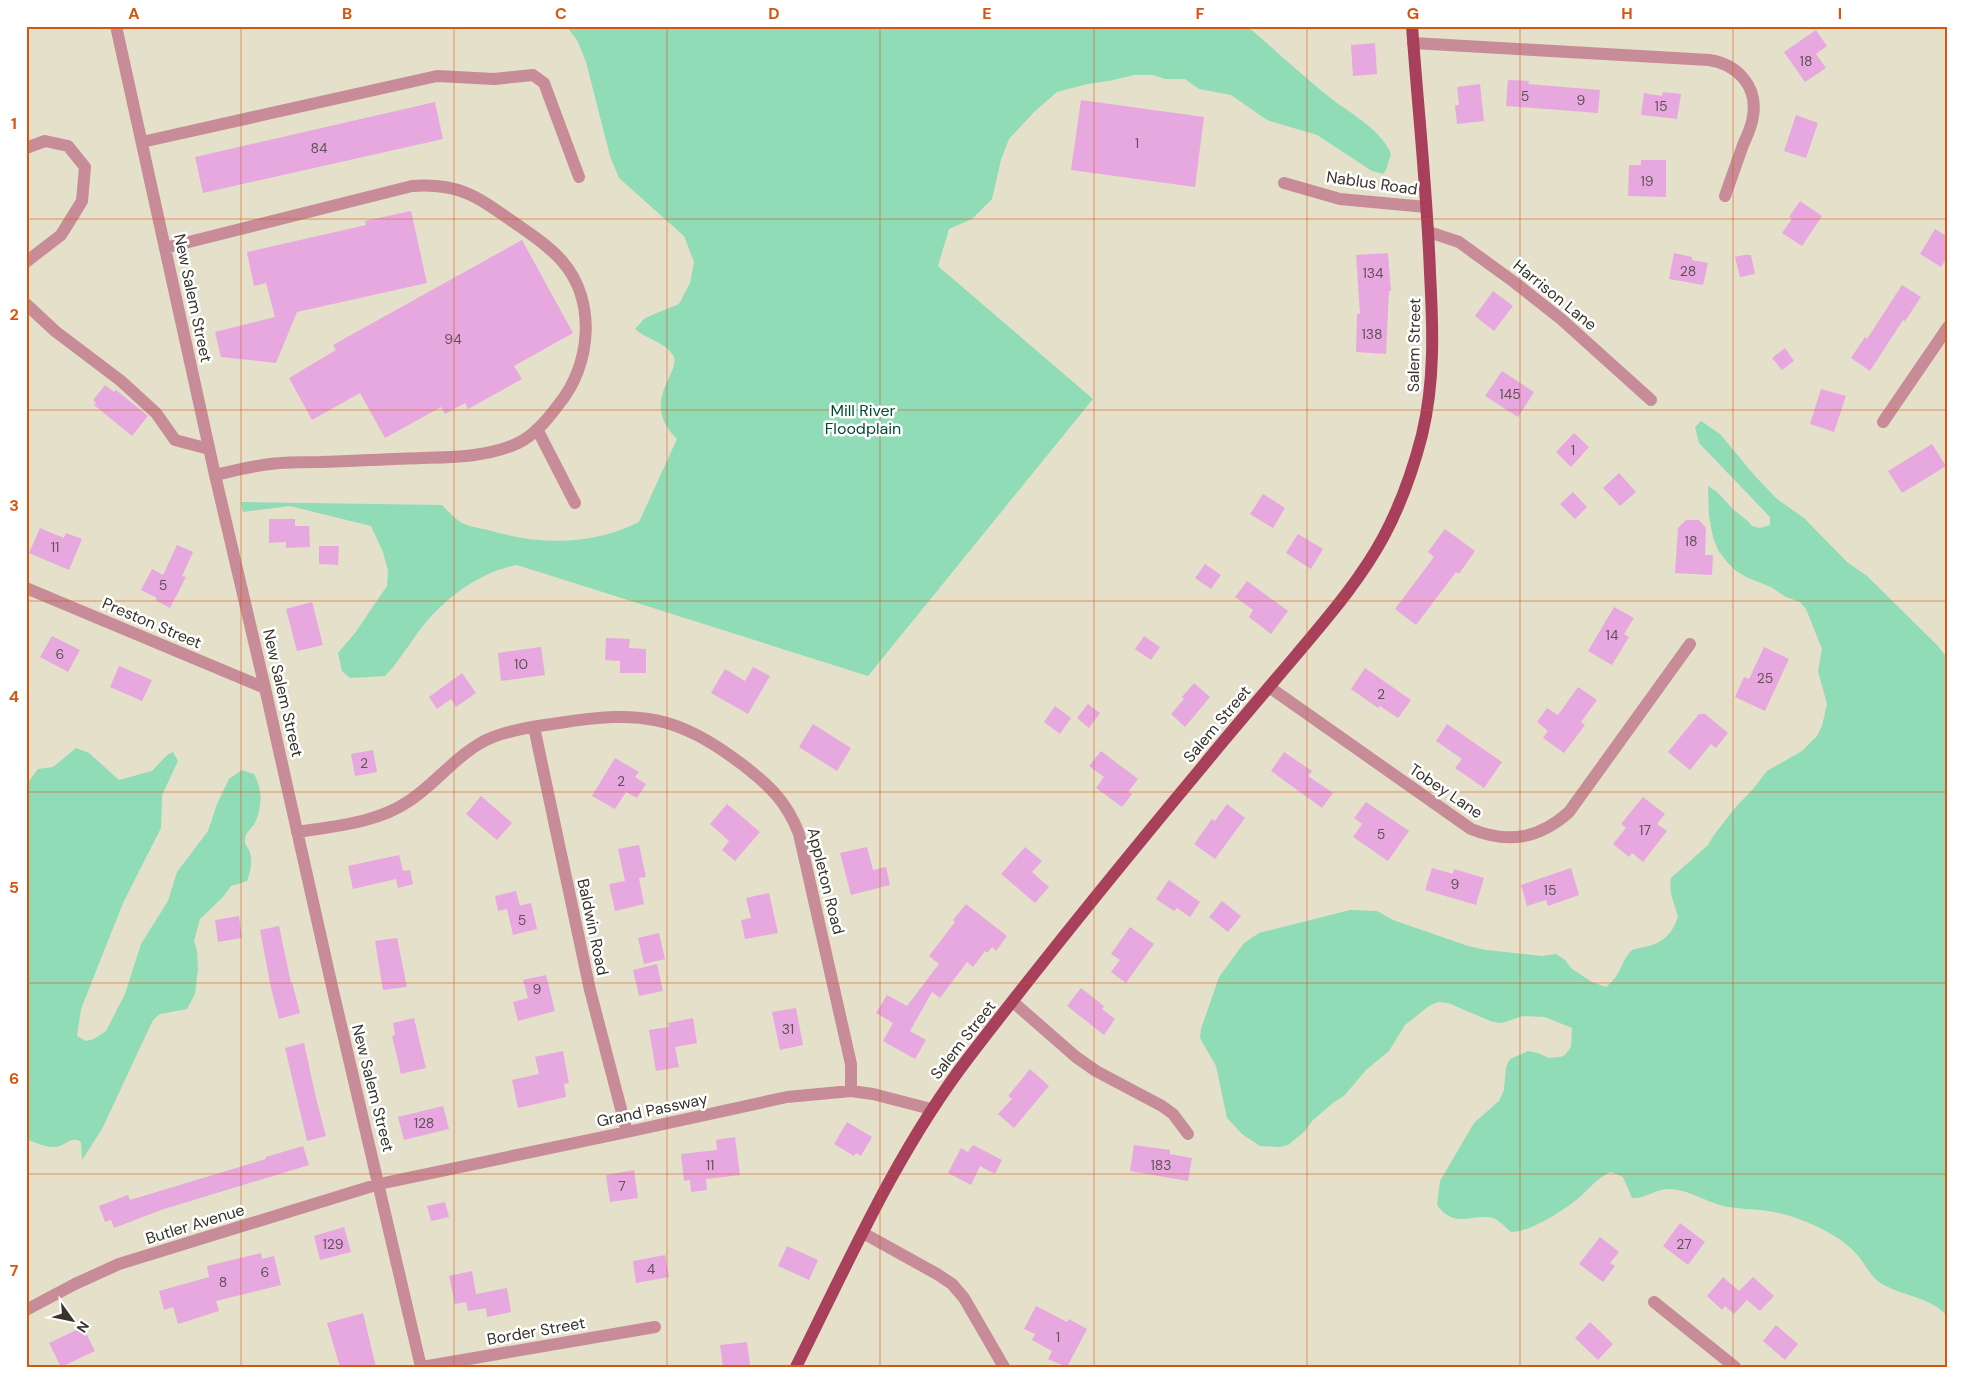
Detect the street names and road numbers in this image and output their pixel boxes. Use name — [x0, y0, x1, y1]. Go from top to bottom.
street label: Nablus Road — [1325, 166, 1419, 200]
street label: New Salem Street — [169, 232, 217, 364]
street label: Harrison Lane — [1509, 255, 1601, 335]
street label: Salem Street — [1403, 298, 1425, 392]
street label: Preston Street — [99, 593, 205, 653]
street label: New Salem Street — [258, 627, 308, 759]
street label: Salem Street — [1179, 681, 1255, 767]
street label: Tobey Lane — [1405, 759, 1487, 823]
street label: Appleton Road — [803, 825, 849, 937]
street label: Baldwin Road — [572, 877, 614, 977]
street label: Salem Street — [926, 996, 1000, 1084]
street label: New Salem Street — [347, 1022, 399, 1154]
street label: Grand Passway — [595, 1088, 709, 1132]
street label: Butler Avenue — [143, 1199, 247, 1249]
street label: Border Street — [485, 1312, 587, 1350]

